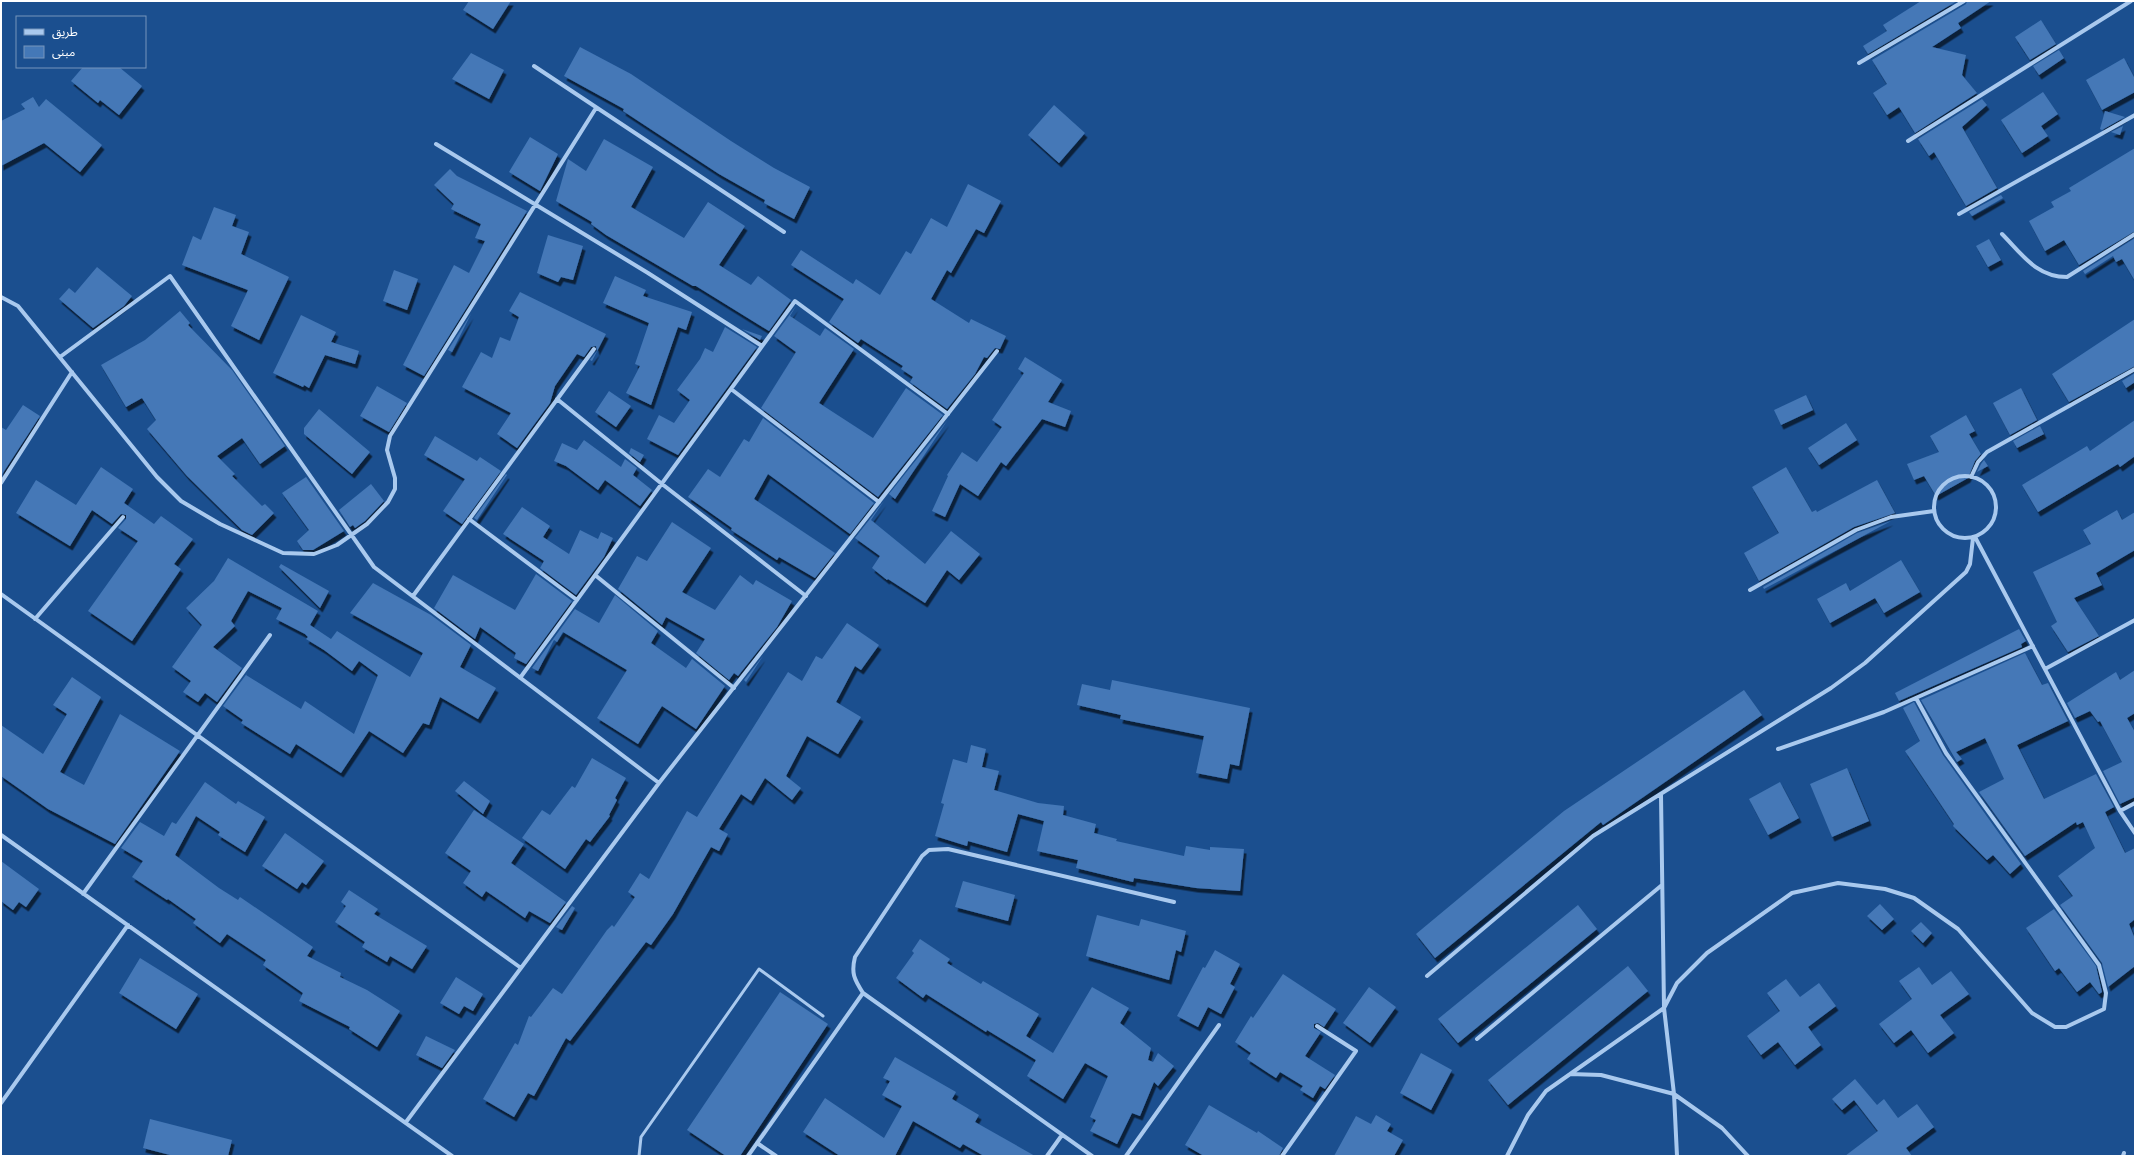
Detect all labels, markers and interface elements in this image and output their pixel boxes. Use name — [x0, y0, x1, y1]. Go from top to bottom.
legend — [16, 16, 146, 68]
text: طريق — [52, 24, 78, 40]
text: مبنى — [52, 44, 75, 59]

